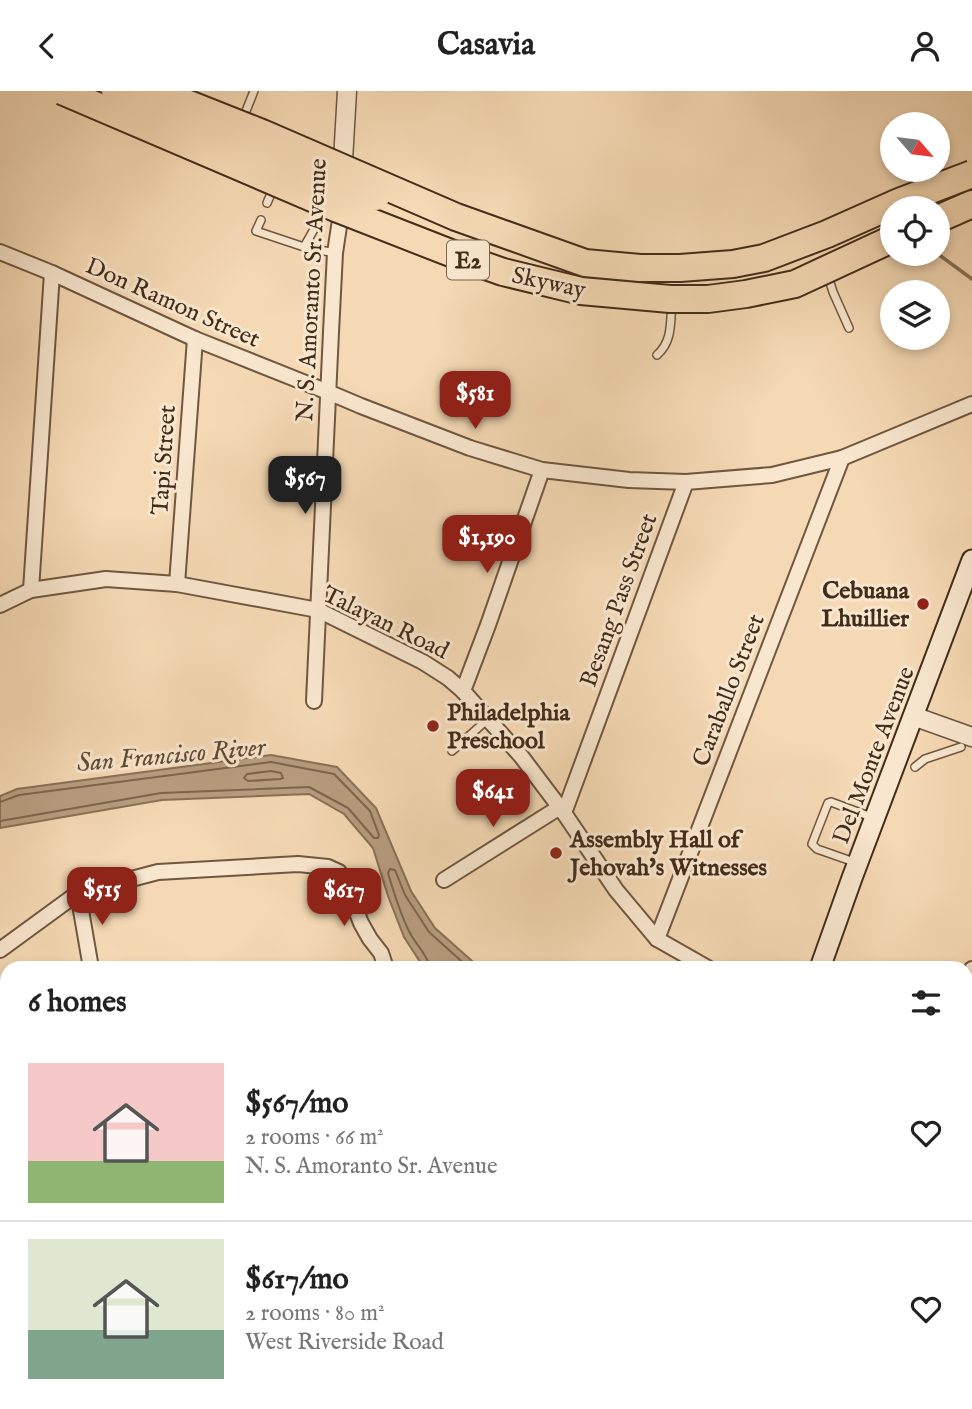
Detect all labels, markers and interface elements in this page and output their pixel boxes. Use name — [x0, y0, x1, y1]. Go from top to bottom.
text: Casavia — [437, 25, 535, 66]
icon: back — [28, 27, 66, 65]
icon: person — [906, 27, 944, 65]
north arrow — [880, 112, 950, 182]
map controls — [880, 112, 950, 350]
street label: N. S. Amoranto Sr. Avenue — [290, 158, 335, 422]
button: locate — [880, 196, 950, 266]
road number: E2 — [447, 241, 489, 279]
street label: Don Ramon Street — [80, 251, 264, 356]
street label: Skyway — [509, 261, 589, 306]
button: layers — [880, 280, 950, 350]
pin: $581 — [434, 371, 516, 431]
text: $581 — [456, 379, 494, 408]
street label: Tapi Street — [145, 404, 184, 516]
pin: $567 — [264, 457, 346, 516]
text: $567 — [284, 464, 326, 493]
street label: Besang Pass Street — [574, 509, 665, 692]
pin: $1,190 — [430, 515, 544, 575]
text: $1,190 — [458, 523, 516, 552]
place label: Cebuana Lhuillier — [821, 576, 910, 635]
street label: Talayan Road — [317, 579, 454, 667]
marker: Cebuana Lhuillier — [915, 596, 931, 612]
street label: Caraballo Street — [686, 610, 773, 771]
street label: Del Monte Avenue — [826, 662, 923, 849]
place label: Philadelphia Preschool — [447, 698, 570, 757]
marker: Philadelphia Preschool — [425, 718, 441, 734]
water label: San Francisco River — [75, 731, 268, 780]
pin: $641 — [452, 769, 534, 829]
text: $641 — [472, 777, 514, 806]
place label: Assembly Hall of Jehovah's Witnesses — [567, 825, 768, 884]
marker: Assembly Hall of Jehovah's Witnesses — [548, 845, 564, 861]
pin: $515 — [61, 867, 143, 927]
pin: $617 — [303, 869, 385, 928]
text: $515 — [83, 875, 121, 904]
text: $617 — [323, 876, 365, 905]
text: 6 homes — [28, 984, 127, 1022]
icon: filters — [907, 984, 945, 1022]
text: $567/mo — [245, 1085, 349, 1123]
icon: home — [84, 1091, 168, 1175]
icon: heart — [907, 1114, 945, 1152]
text: 2 rooms · 66 m² — [245, 1123, 384, 1152]
text: N. S. Amoranto Sr. Avenue — [245, 1152, 498, 1181]
text: $617/mo — [245, 1261, 349, 1299]
icon: home — [84, 1267, 168, 1351]
icon: heart — [907, 1290, 945, 1328]
text: 2 rooms · 80 m² — [245, 1299, 385, 1328]
text: West Riverside Road — [245, 1328, 444, 1357]

